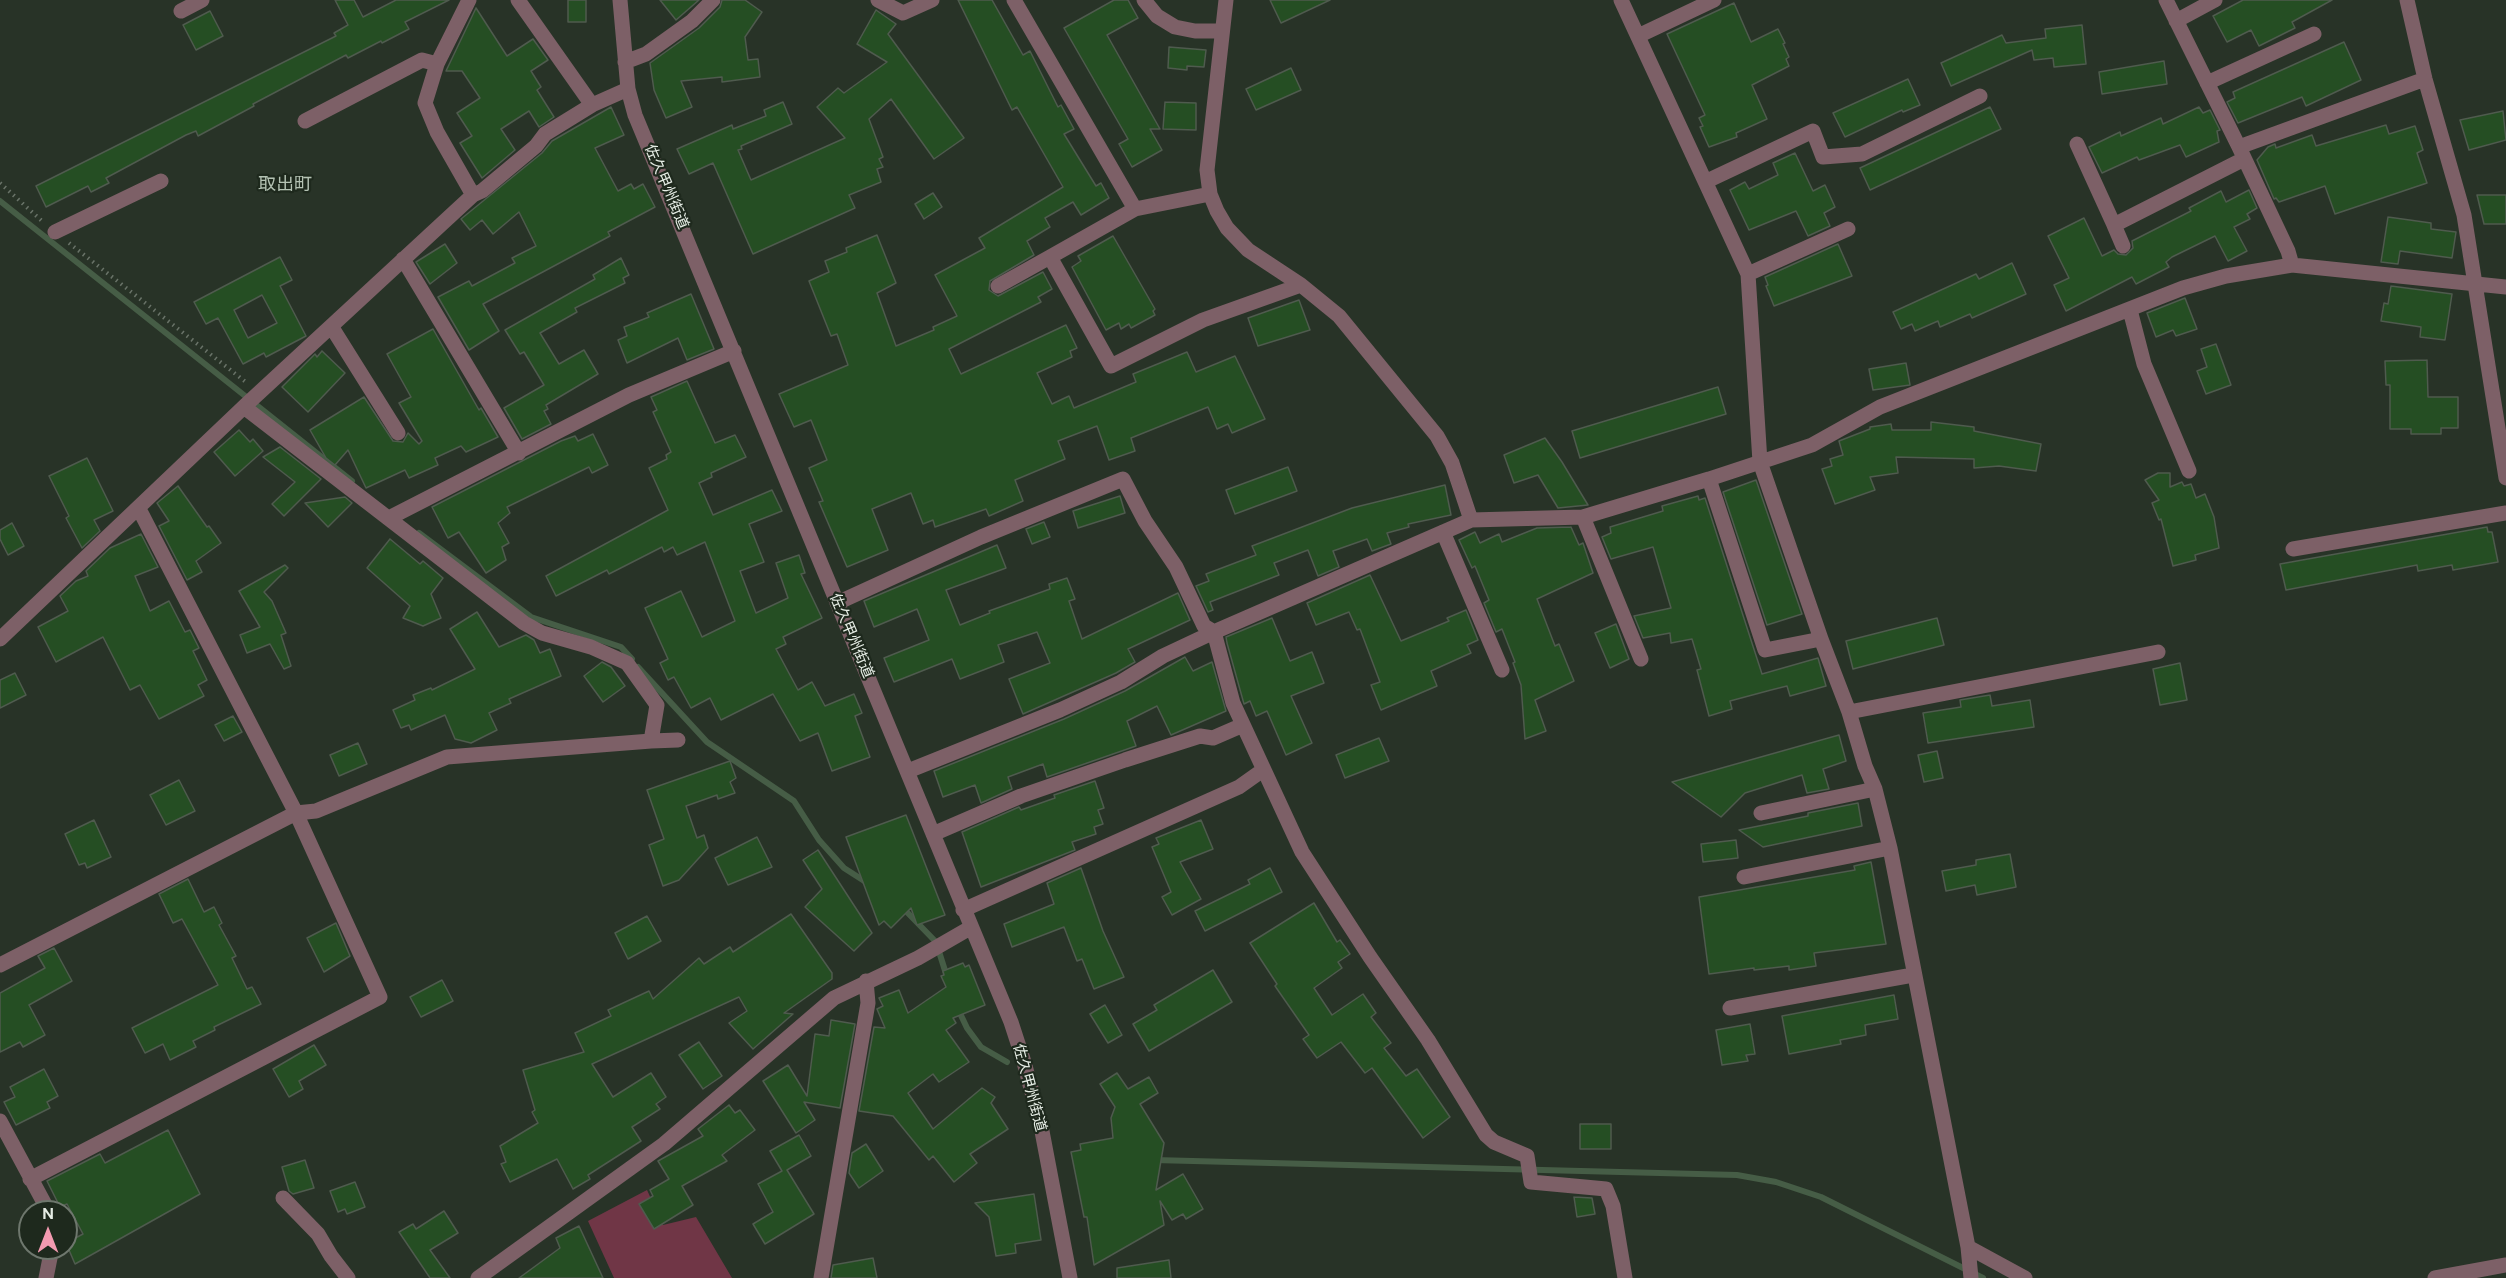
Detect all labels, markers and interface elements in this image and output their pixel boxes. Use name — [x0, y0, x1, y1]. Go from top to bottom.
street label: 佐久甲州街道 — [640, 142, 692, 232]
district label: 取出町 — [258, 174, 312, 196]
street label: 佐久甲州街道 — [825, 591, 877, 681]
street label: 佐久甲州街道 — [1009, 1042, 1049, 1134]
north arrow — [18, 1200, 78, 1260]
text: N — [42, 1203, 54, 1224]

